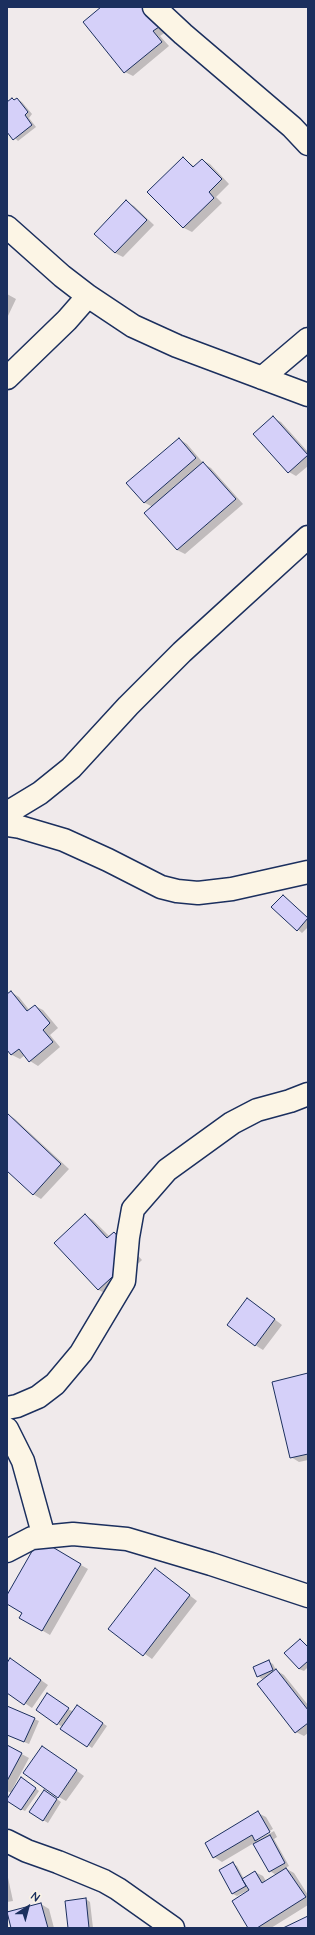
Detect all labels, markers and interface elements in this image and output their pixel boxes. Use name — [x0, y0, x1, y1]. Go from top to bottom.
north arrow — [8, 1887, 48, 1927]
text: N — [28, 1889, 43, 1905]

